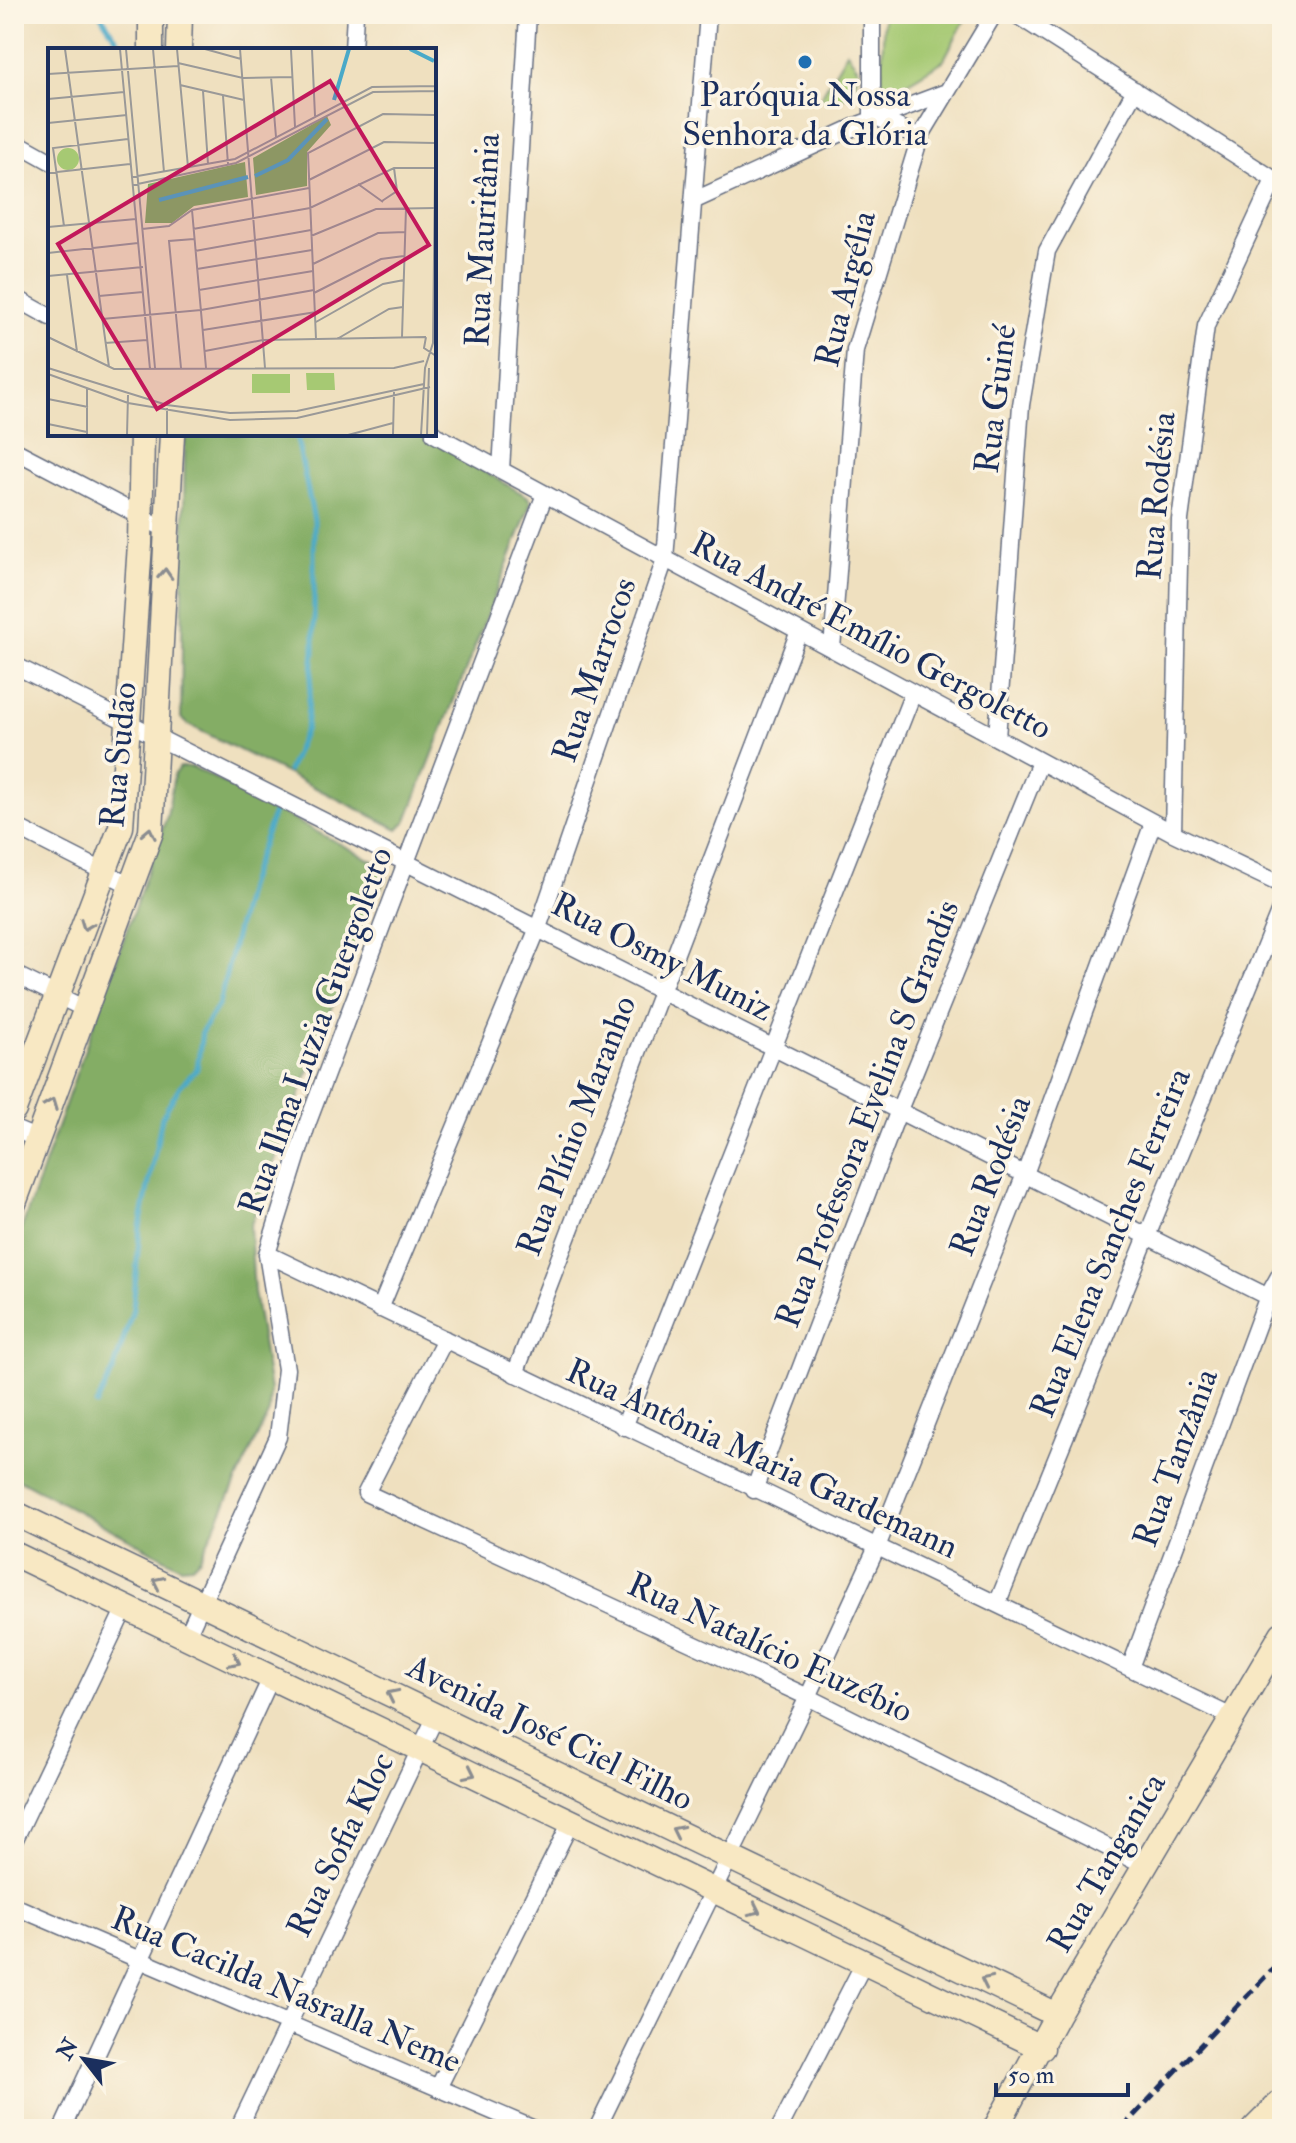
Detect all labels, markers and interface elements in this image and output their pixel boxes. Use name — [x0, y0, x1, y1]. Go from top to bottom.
inset map — [48, 48, 436, 436]
marker: Paróquia Nossa Senhora da Glória — [796, 53, 814, 71]
place label: Paróquia Nossa Senhora da Glória — [682, 74, 929, 156]
street label: Rua Mauritânia — [456, 131, 510, 348]
street label: Rua Argélia — [806, 205, 886, 372]
street label: Rua Guiné — [966, 321, 1027, 476]
street label: Rua Rodésia — [1128, 409, 1186, 582]
street label: Rua André Emílio Gergoletto — [683, 522, 1059, 750]
one-way arrow — [156, 567, 173, 580]
street label: Rua Marrocos — [543, 572, 647, 768]
street label: Rua Sudão — [91, 680, 147, 830]
one-way arrow — [140, 827, 157, 841]
street label: Rua Ilma Luzia Guergoletto — [229, 841, 403, 1221]
street label: Rua Osmy Muniz — [544, 883, 780, 1031]
street label: Rua Professora Evelina S Grandis — [766, 894, 970, 1334]
one-way arrow — [79, 917, 95, 931]
street label: Rua Plínio Maranho — [508, 990, 646, 1262]
street label: Rua Elena Sanches Ferreira — [1021, 1061, 1201, 1424]
street label: Rua Rodésia — [941, 1089, 1042, 1262]
one-way arrow — [41, 1098, 58, 1112]
street label: Rua Antônia Maria Gardemann — [559, 1349, 965, 1569]
street label: Rua Tanzânia — [1124, 1362, 1228, 1553]
street label: Rua Natalício Euzébio — [621, 1563, 919, 1733]
one-way arrow — [151, 1576, 166, 1592]
street label: Avenida José Ciel Filho — [399, 1645, 700, 1821]
one-way arrow — [227, 1651, 242, 1667]
one-way arrow — [385, 1689, 400, 1705]
street label: Rua Sofia Kloc — [278, 1745, 404, 1944]
one-way arrow — [461, 1763, 476, 1779]
street label: Rua Tanganica — [1038, 1765, 1176, 1961]
one-way arrow — [670, 1825, 685, 1841]
street label: Rua Cacilda Nasralla Neme — [105, 1897, 467, 2083]
one-way arrow — [746, 1900, 761, 1916]
one-way arrow — [980, 1975, 995, 1991]
north arrow — [44, 2019, 124, 2099]
text: N — [50, 2033, 85, 2066]
scale bar — [996, 2047, 1128, 2097]
text: 50 m — [1008, 2060, 1055, 2091]

